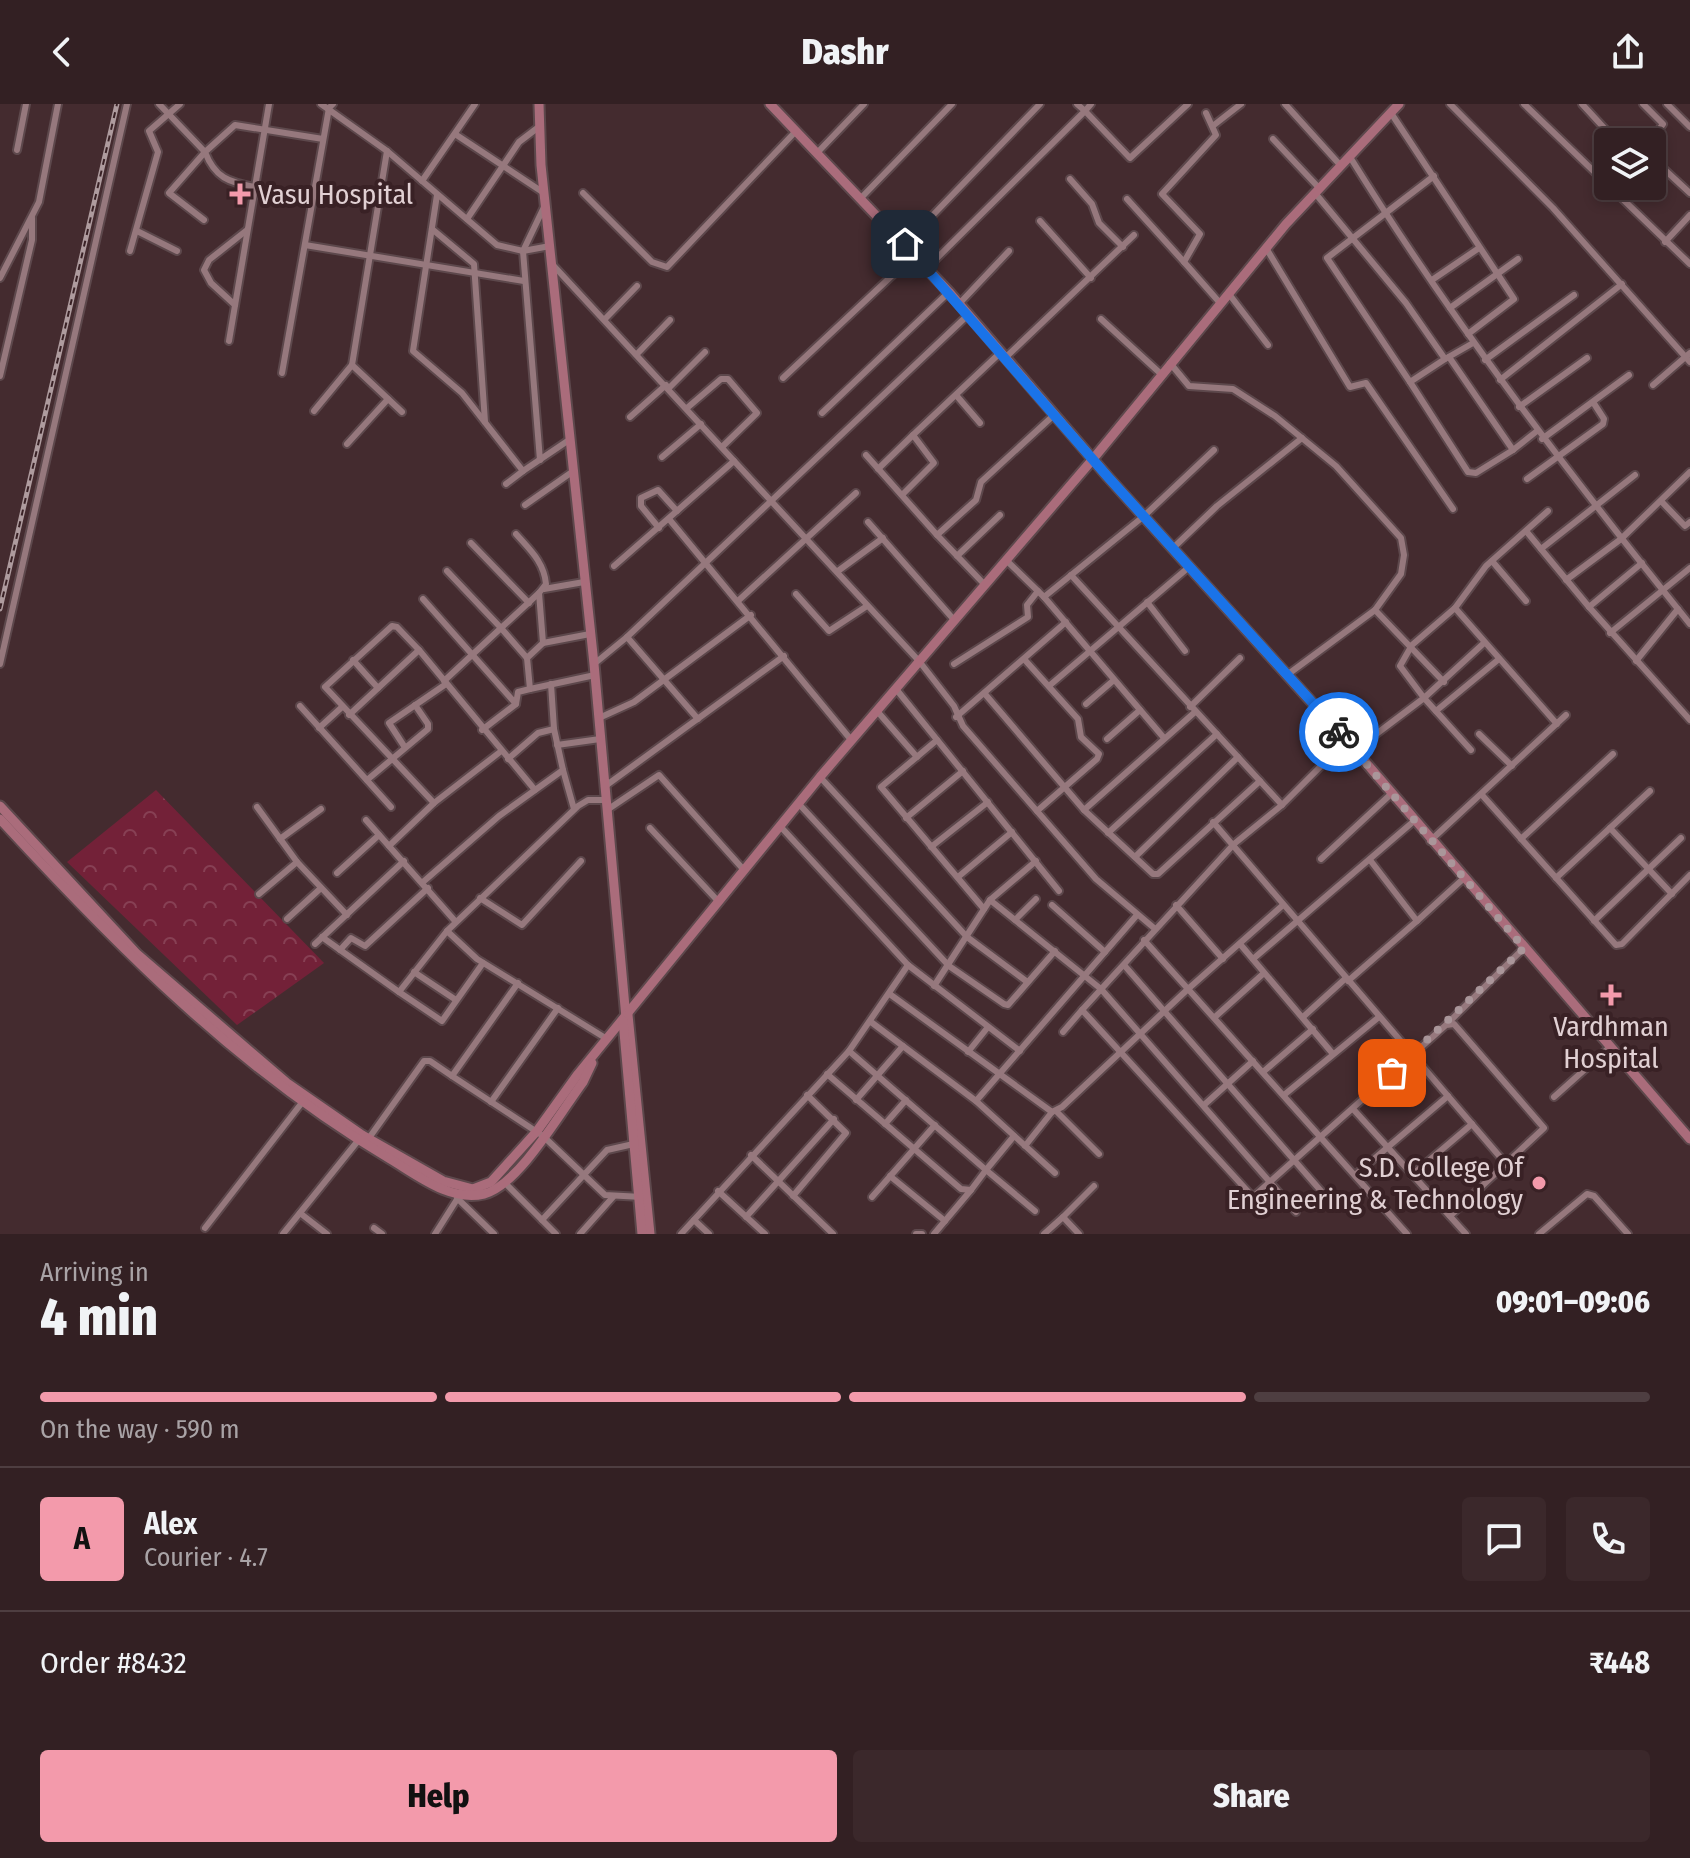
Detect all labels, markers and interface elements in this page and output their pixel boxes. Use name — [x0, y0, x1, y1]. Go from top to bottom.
icon: back — [40, 30, 84, 74]
text: Dashr — [802, 30, 888, 74]
icon: share — [1606, 30, 1650, 74]
map controls — [1594, 128, 1666, 200]
button: layers — [1594, 128, 1666, 200]
place label: Vasu Hospital — [258, 178, 413, 211]
marker: Vasu Hospital — [229, 183, 251, 205]
pin — [871, 210, 939, 278]
icon: home — [883, 222, 927, 266]
courier — [1299, 692, 1379, 772]
icon: bike — [1317, 710, 1361, 754]
marker: Vardhman Hospital — [1600, 984, 1622, 1006]
place label: Vardhman Hospital — [1553, 1010, 1669, 1075]
pin — [1358, 1039, 1426, 1107]
icon: bag — [1370, 1051, 1414, 1095]
place label: S.D. College Of Engineering & Technology — [1227, 1151, 1525, 1216]
marker: S.D. College Of Engineering & Technology — [1530, 1174, 1548, 1192]
text: Arriving in — [40, 1257, 149, 1288]
text: 09:01–09:06 — [1496, 1284, 1650, 1320]
text: 4 min — [40, 1286, 158, 1349]
text: On the way · 590 m — [40, 1414, 240, 1445]
button: chat — [1462, 1497, 1546, 1581]
button: phone — [1566, 1497, 1650, 1581]
text: Alex — [144, 1506, 197, 1542]
text: A — [74, 1521, 90, 1557]
text: Courier · 4.7 — [144, 1542, 268, 1573]
text: Order #8432 — [40, 1645, 187, 1681]
text: ₹448 — [1589, 1645, 1650, 1681]
button: Help — [40, 1750, 837, 1842]
button: Share — [853, 1750, 1650, 1842]

